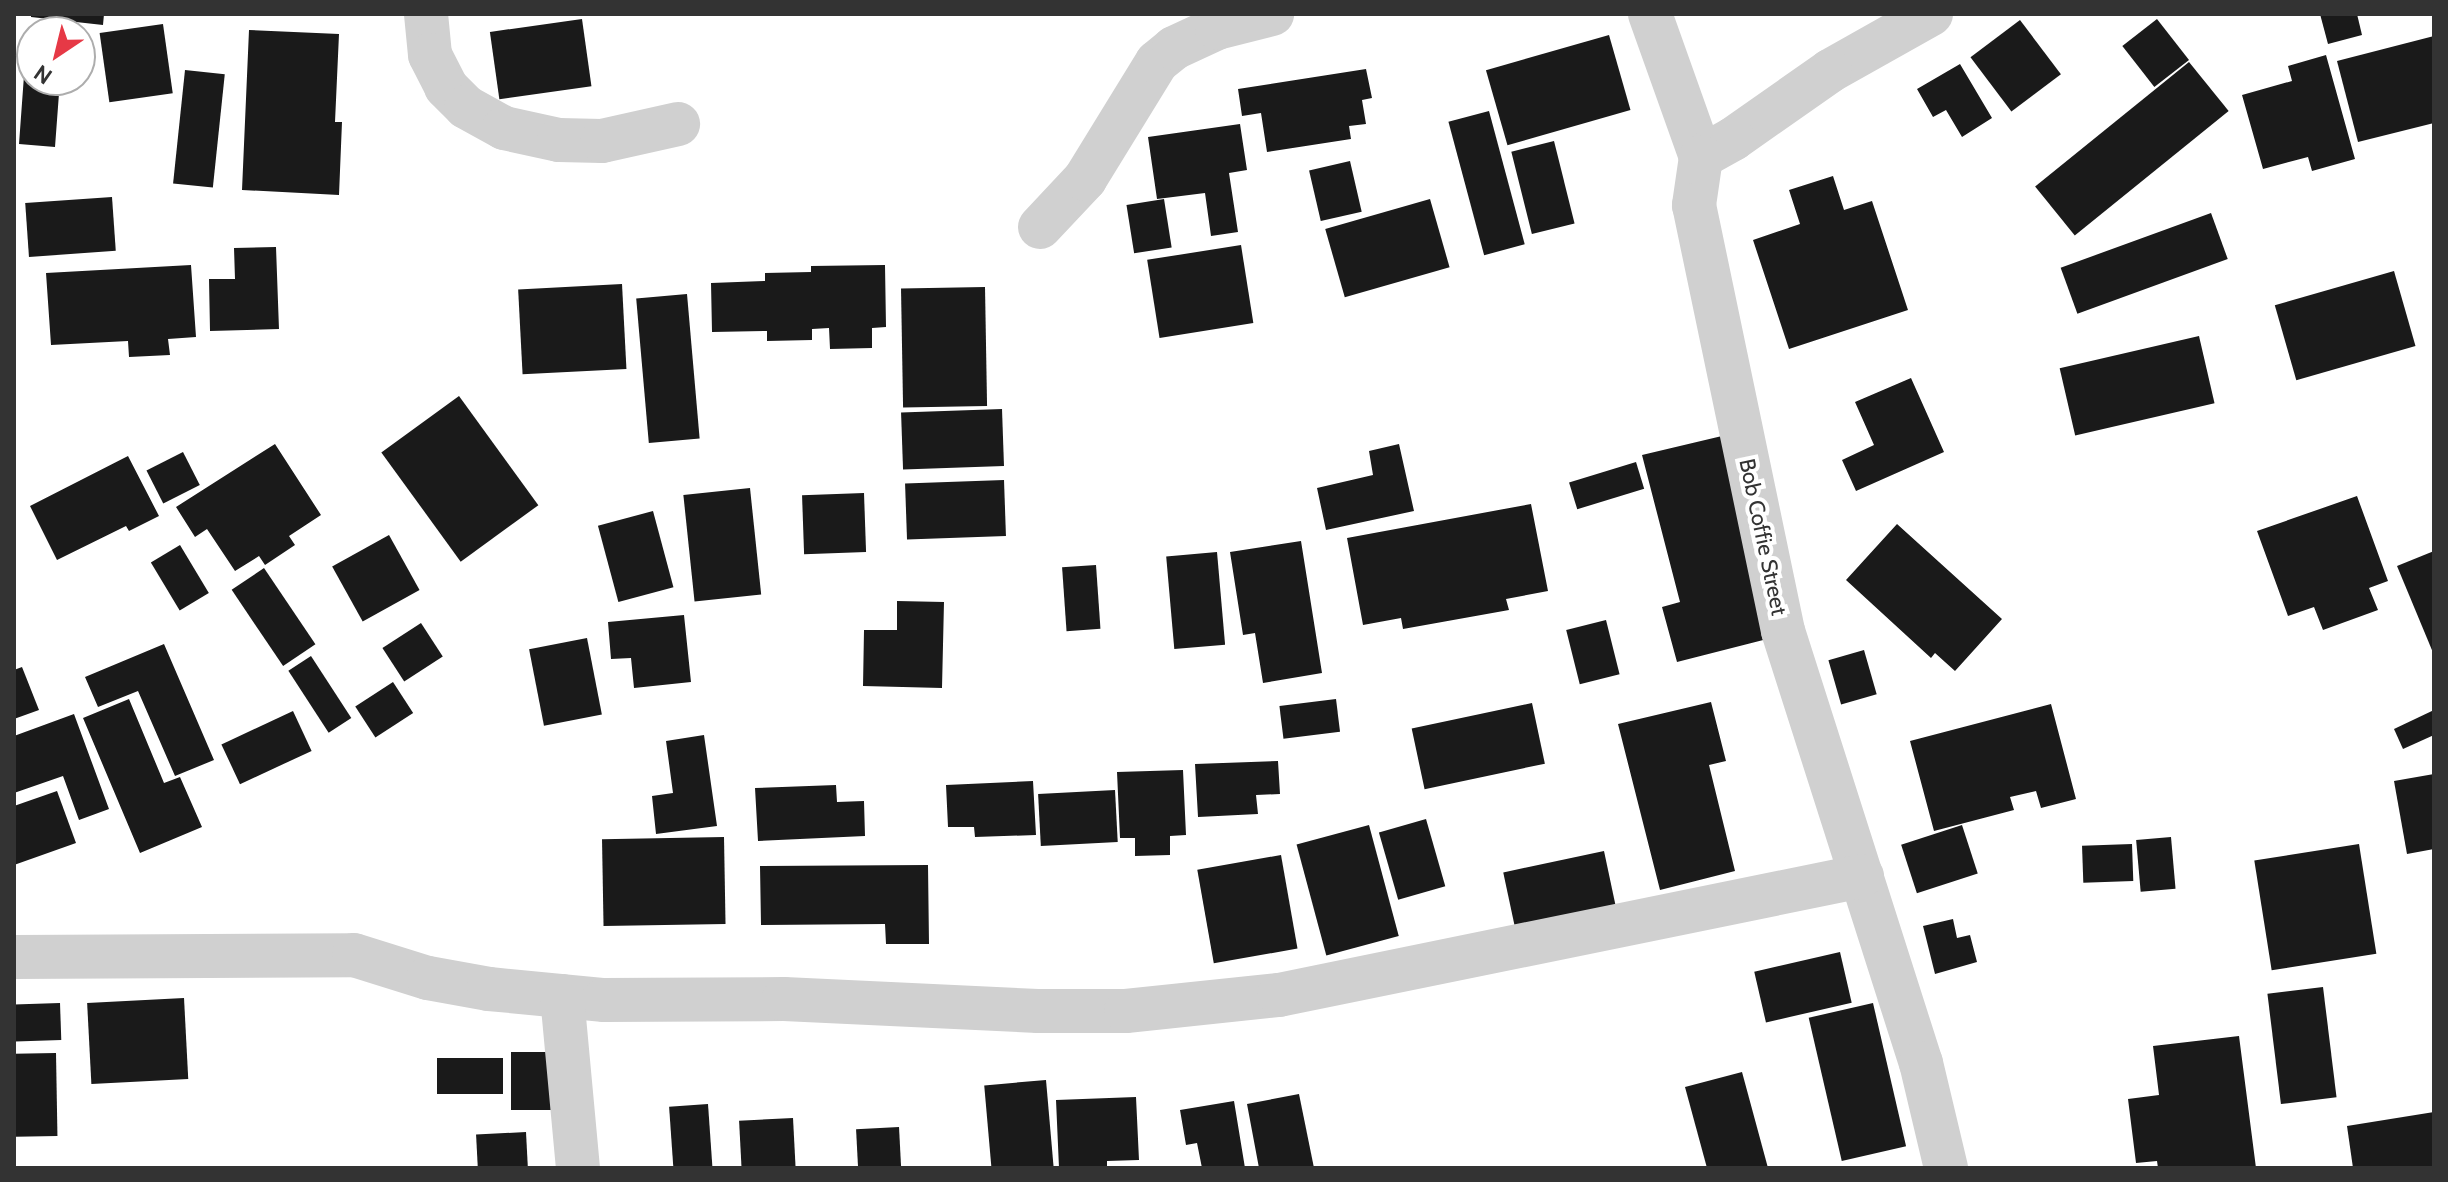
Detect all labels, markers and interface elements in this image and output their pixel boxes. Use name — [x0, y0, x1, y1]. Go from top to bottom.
north arrow — [16, 16, 96, 96]
text: N — [29, 59, 57, 90]
street label: Bob Coffie Street — [1733, 456, 1793, 618]

